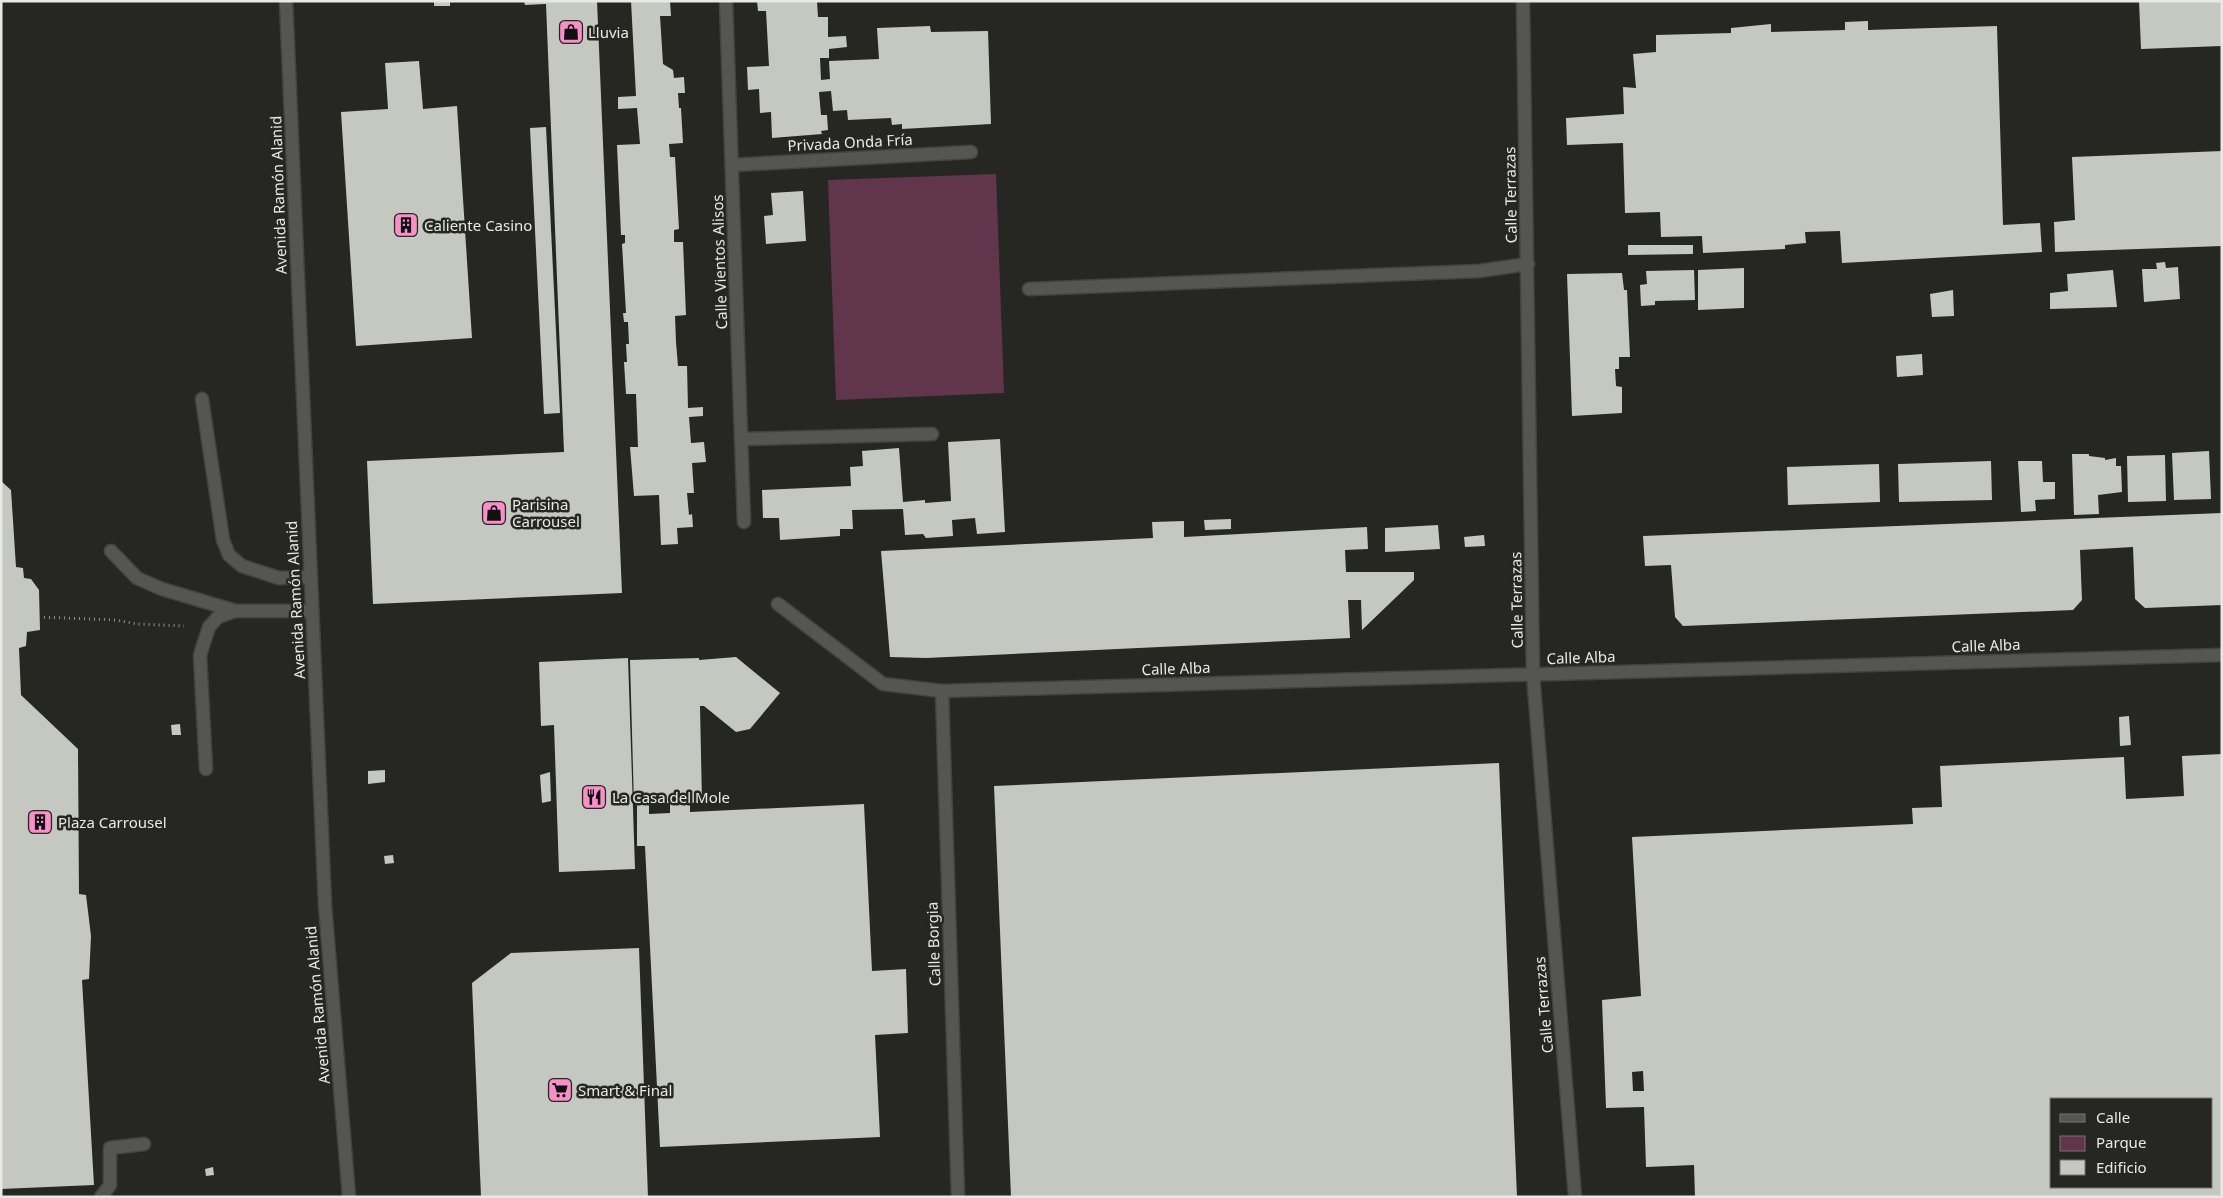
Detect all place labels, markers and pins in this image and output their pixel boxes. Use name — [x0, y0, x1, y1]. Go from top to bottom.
shop icon: Lluvia — [558, 19, 584, 45]
place label: Lluvia — [588, 22, 629, 42]
building icon: Caliente Casino — [393, 212, 419, 238]
place label: Caliente Casino — [424, 215, 532, 235]
place label: Parisina Carrousel — [512, 494, 580, 531]
shop icon: Parisina Carrousel — [481, 500, 507, 526]
restaurant icon: La Casa del Mole — [581, 784, 607, 810]
place label: La Casa del Mole — [612, 787, 730, 807]
building icon: Plaza Carrousel — [27, 809, 53, 835]
place label: Plaza Carrousel — [58, 812, 167, 832]
supermarket icon: Smart & Final — [547, 1077, 573, 1103]
place label: Smart & Final — [578, 1080, 672, 1100]

